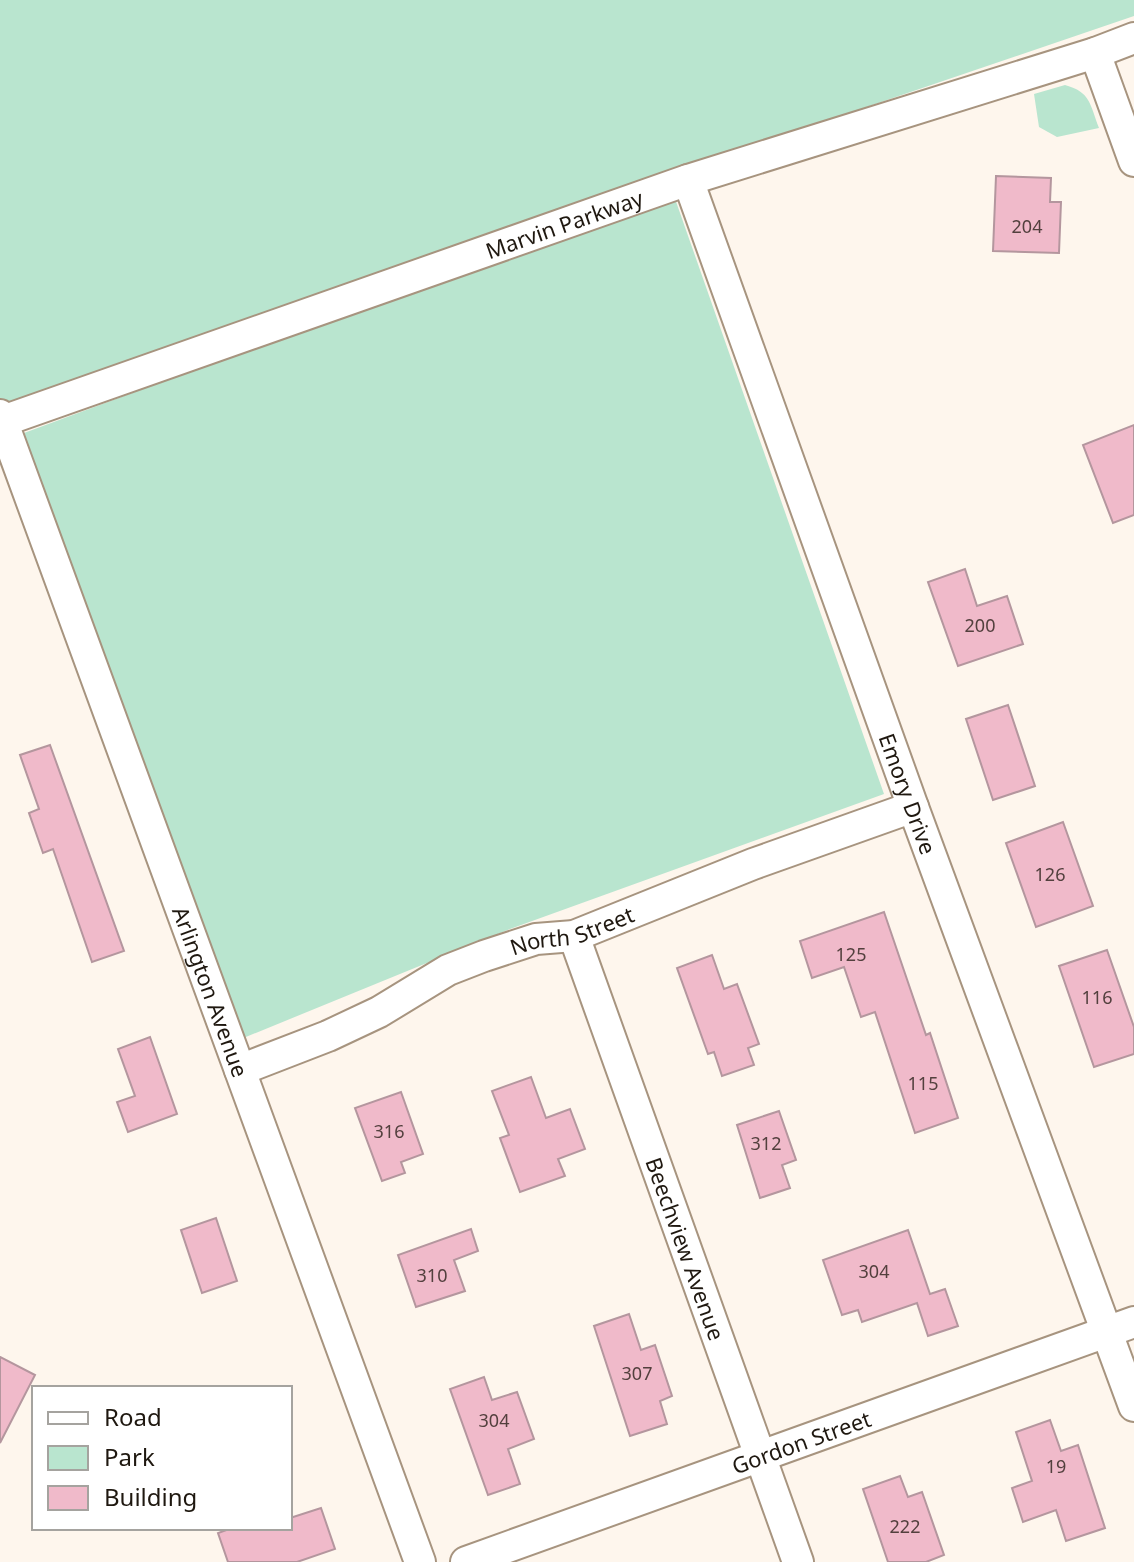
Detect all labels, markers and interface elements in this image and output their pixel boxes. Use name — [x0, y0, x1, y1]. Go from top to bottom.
street label: Marvin Parkway — [481, 182, 648, 265]
house number: 204 — [1012, 214, 1042, 238]
house number: 200 — [965, 613, 995, 637]
street label: Emory Drive — [873, 729, 944, 858]
house number: 126 — [1035, 862, 1065, 886]
street label: North Street — [506, 899, 638, 962]
street label: Arlington Avenue — [166, 902, 256, 1081]
house number: 125 — [836, 942, 866, 966]
house number: 116 — [1082, 985, 1112, 1009]
house number: 115 — [908, 1071, 938, 1095]
house number: 316 — [374, 1119, 404, 1143]
house number: 312 — [751, 1131, 781, 1155]
street label: Beechview Avenue — [639, 1153, 732, 1344]
house number: 304 — [859, 1259, 889, 1283]
house number: 310 — [417, 1263, 447, 1287]
house number: 307 — [622, 1361, 652, 1385]
legend — [32, 1386, 292, 1530]
text: Road — [104, 1400, 162, 1433]
street label: Gordon Street — [727, 1403, 875, 1480]
house number: 304 — [479, 1408, 509, 1432]
text: Park — [104, 1440, 155, 1473]
house number: 19 — [1046, 1454, 1066, 1478]
text: Building — [104, 1480, 197, 1513]
house number: 222 — [890, 1514, 920, 1538]

